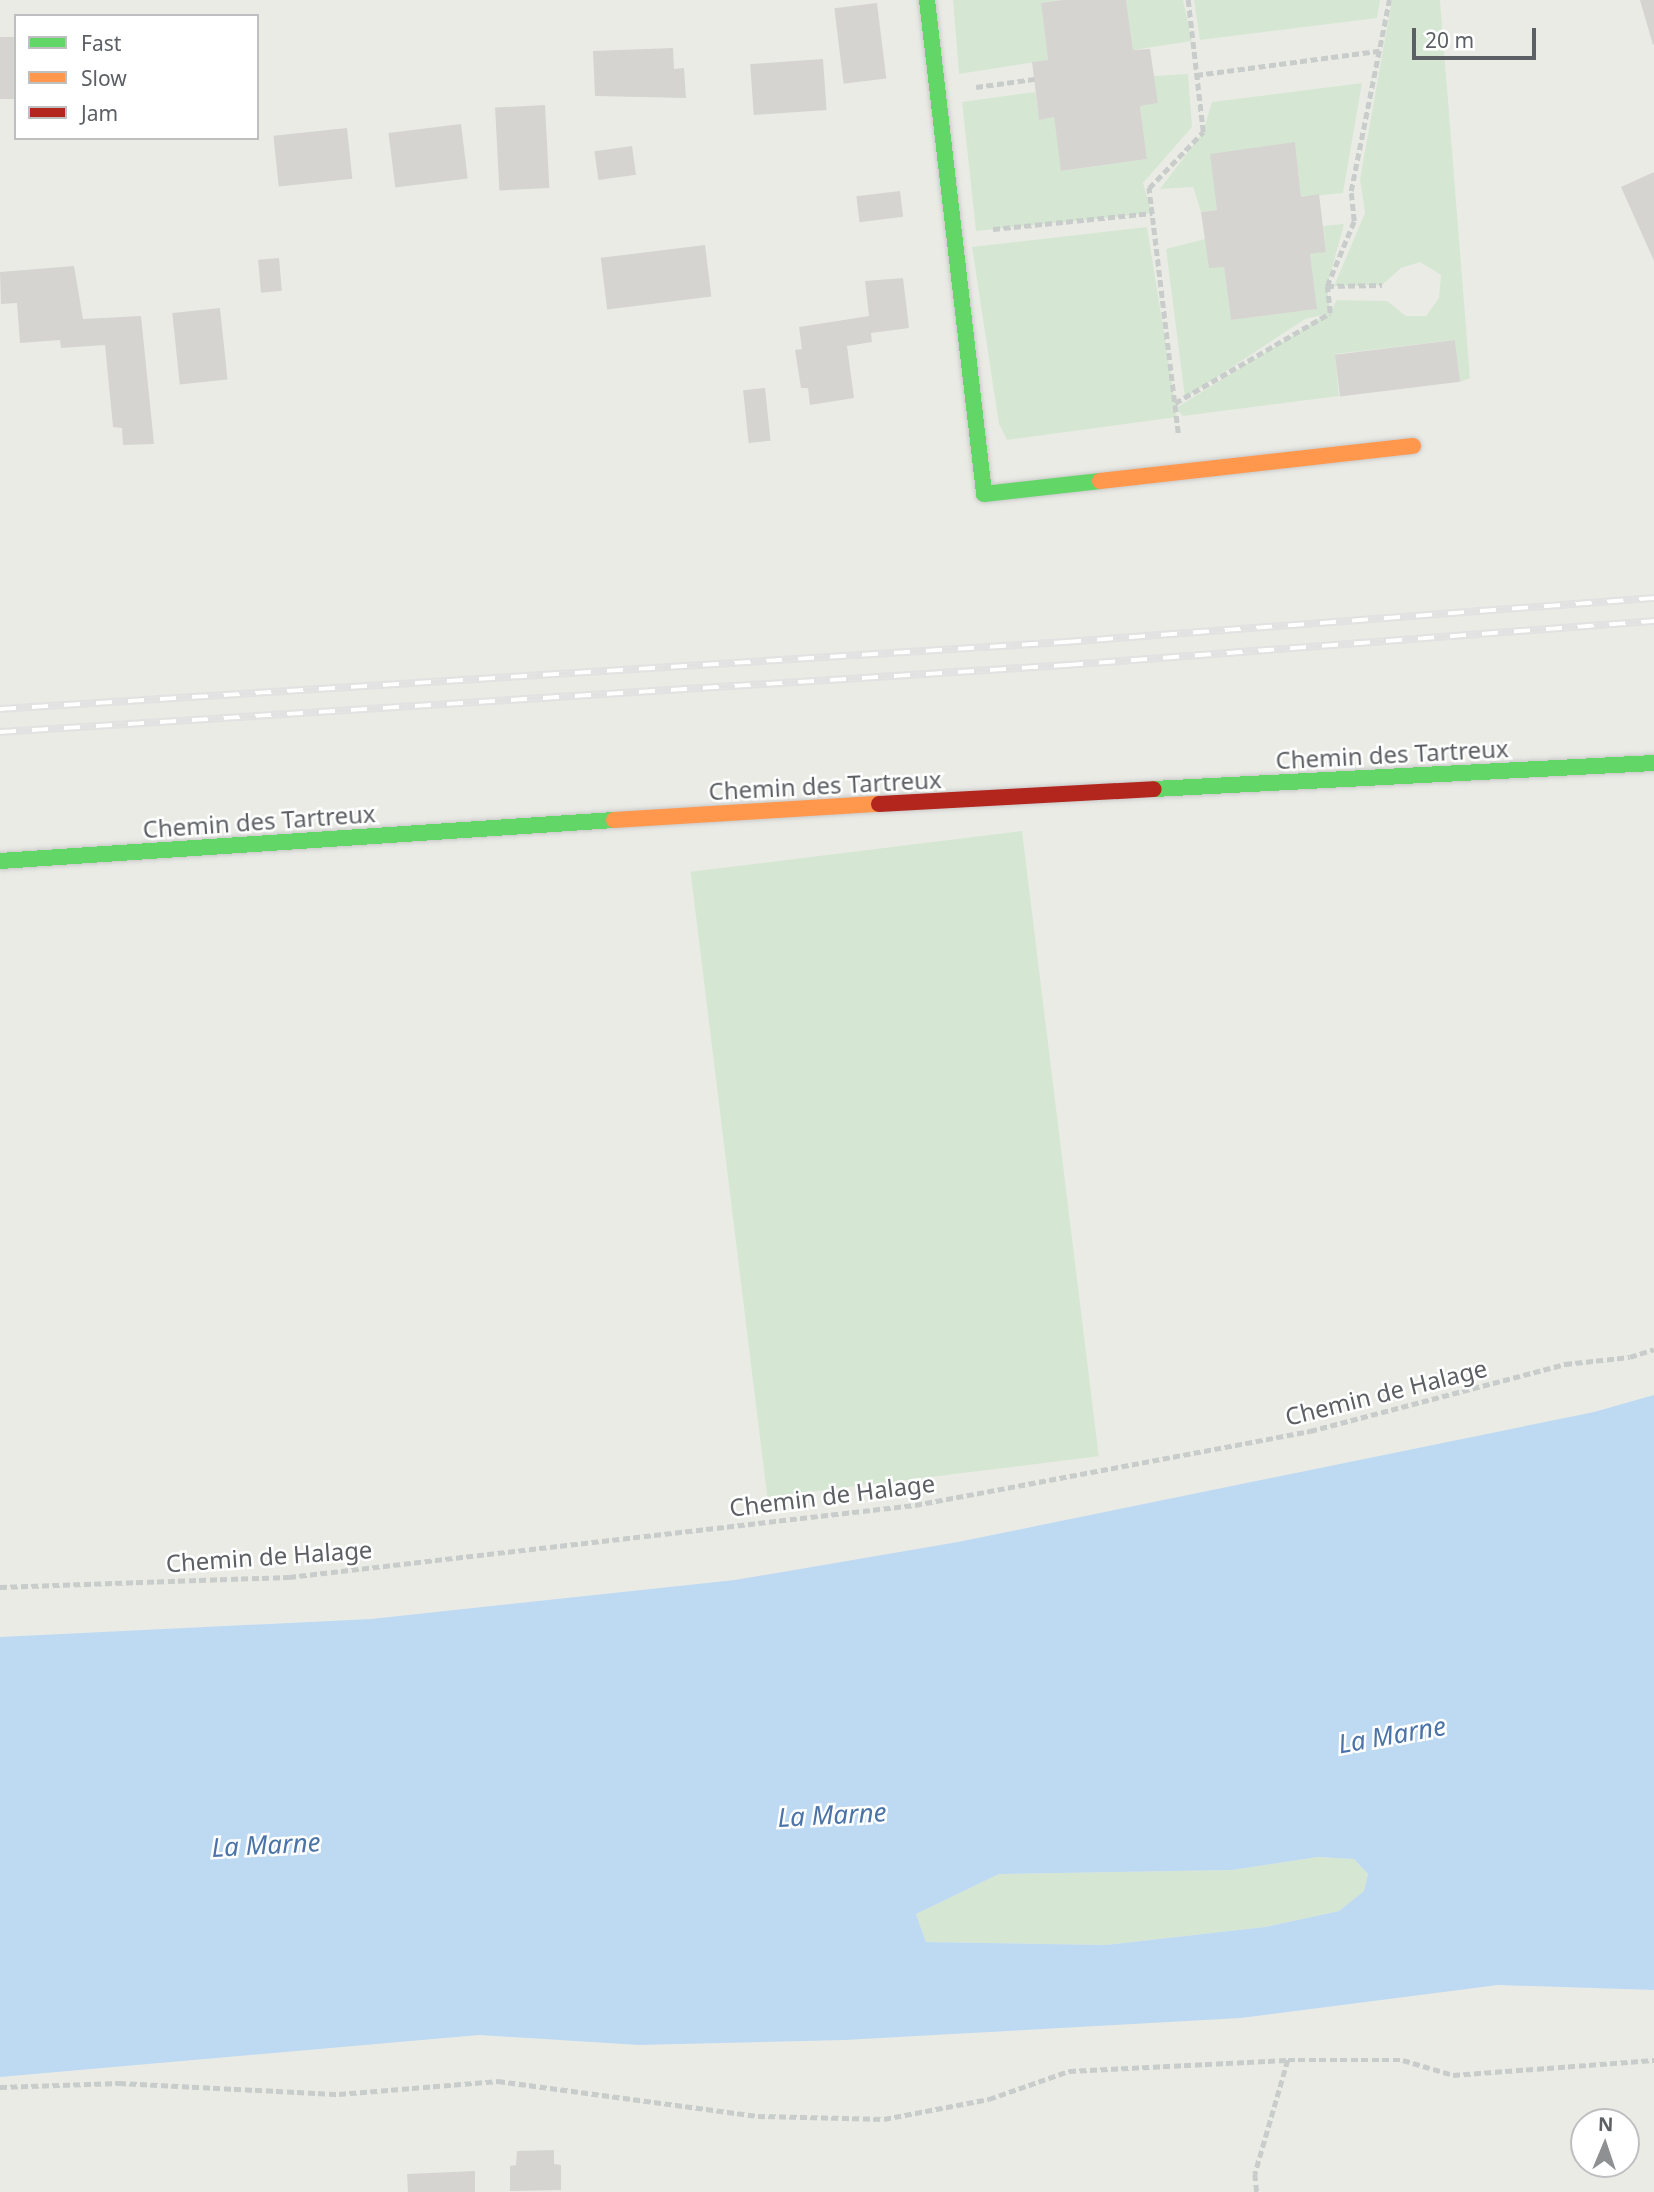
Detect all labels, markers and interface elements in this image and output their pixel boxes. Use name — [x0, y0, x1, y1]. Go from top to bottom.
legend — [14, 14, 259, 140]
scale bar — [1416, 14, 1540, 58]
text: 20 m — [1425, 26, 1474, 54]
text: Fast — [81, 29, 121, 57]
text: Slow — [81, 64, 127, 92]
text: Jam — [81, 99, 118, 127]
street label: Chemin des Tartreux — [1275, 734, 1509, 774]
street label: Chemin des Tartreux — [708, 765, 942, 805]
street label: Chemin des Tartreux — [142, 799, 376, 843]
street label: Chemin de Halage — [1282, 1353, 1490, 1431]
street label: Chemin de Halage — [728, 1468, 936, 1522]
street label: Chemin de Halage — [165, 1534, 373, 1578]
water label: La Marne — [1336, 1710, 1448, 1760]
water label: La Marne — [777, 1797, 887, 1833]
water label: La Marne — [211, 1827, 321, 1863]
north arrow — [1570, 2108, 1640, 2178]
text: N — [1597, 2111, 1614, 2137]

